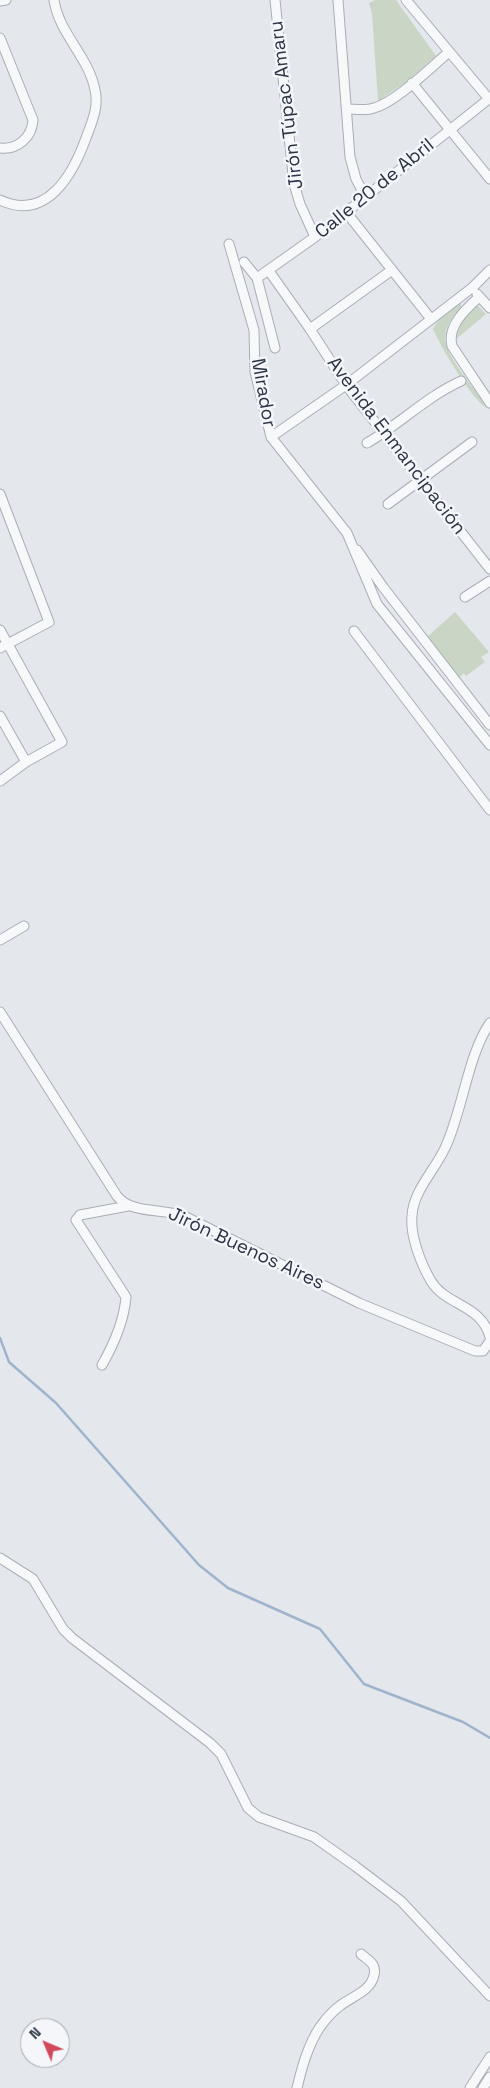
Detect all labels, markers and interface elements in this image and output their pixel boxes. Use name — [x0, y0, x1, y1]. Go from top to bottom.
street label: Jirón Túpac Amaru — [265, 19, 309, 191]
street label: Calle 20 de Abril — [311, 134, 439, 244]
street label: Avenida Enmancipación — [322, 353, 470, 539]
street label: Mirador — [246, 357, 280, 429]
street label: Jirón Buenos Aires — [164, 1203, 328, 1295]
north arrow — [20, 2018, 70, 2068]
text: N — [25, 2023, 45, 2043]

